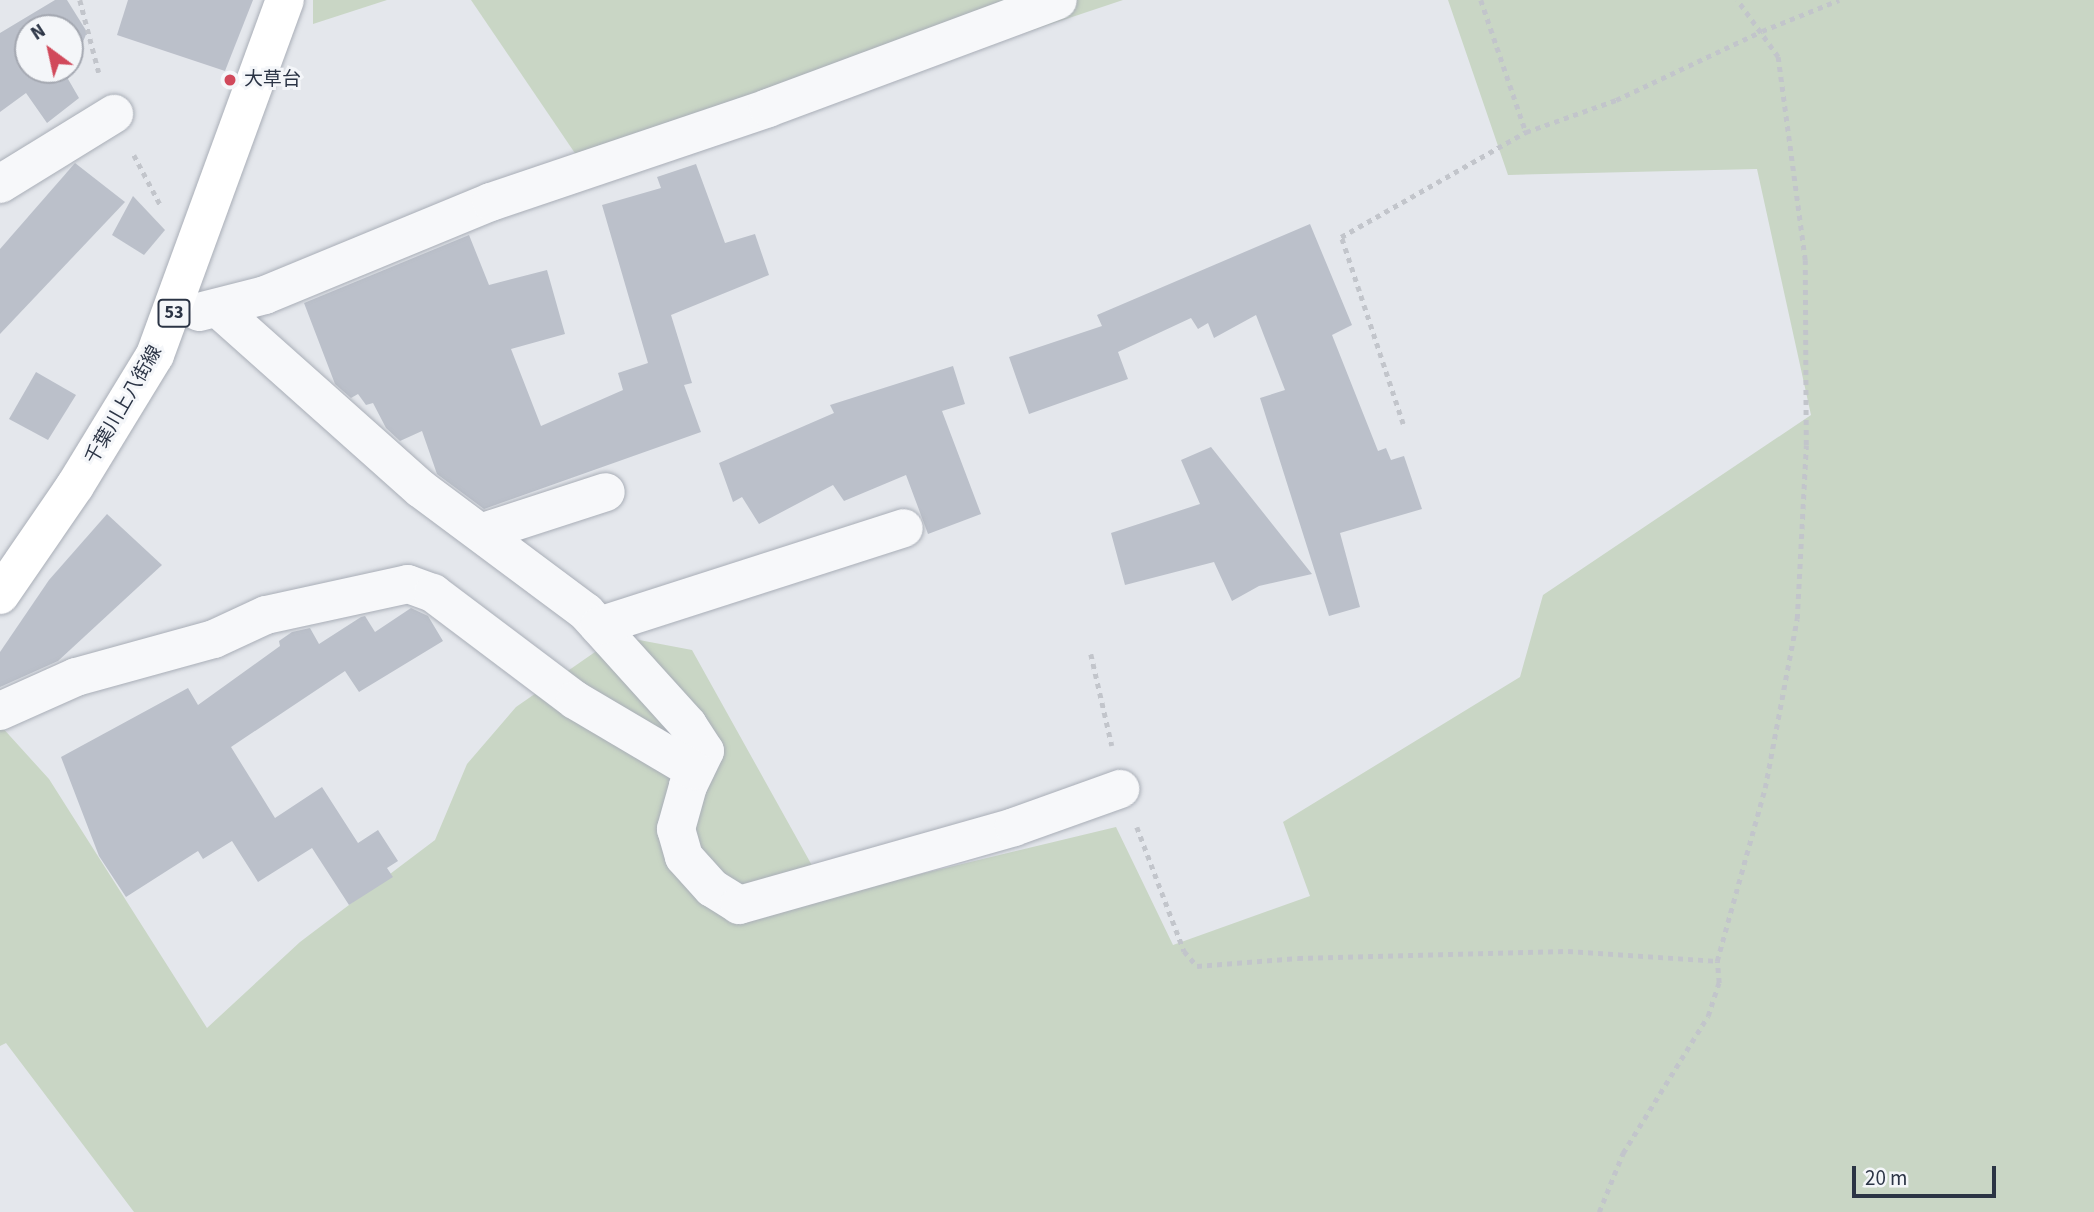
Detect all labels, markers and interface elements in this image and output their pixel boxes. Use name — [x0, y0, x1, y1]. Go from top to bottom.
north arrow — [14, 14, 84, 84]
text: N — [26, 18, 51, 47]
place label: 大草台 — [244, 69, 301, 91]
marker: 大草台 — [222, 72, 238, 88]
road number: 53 — [156, 298, 192, 328]
street label: 千葉川上八街線 — [81, 342, 167, 468]
scale bar — [1856, 1152, 2000, 1196]
text: 20 m — [1865, 1163, 1907, 1193]

